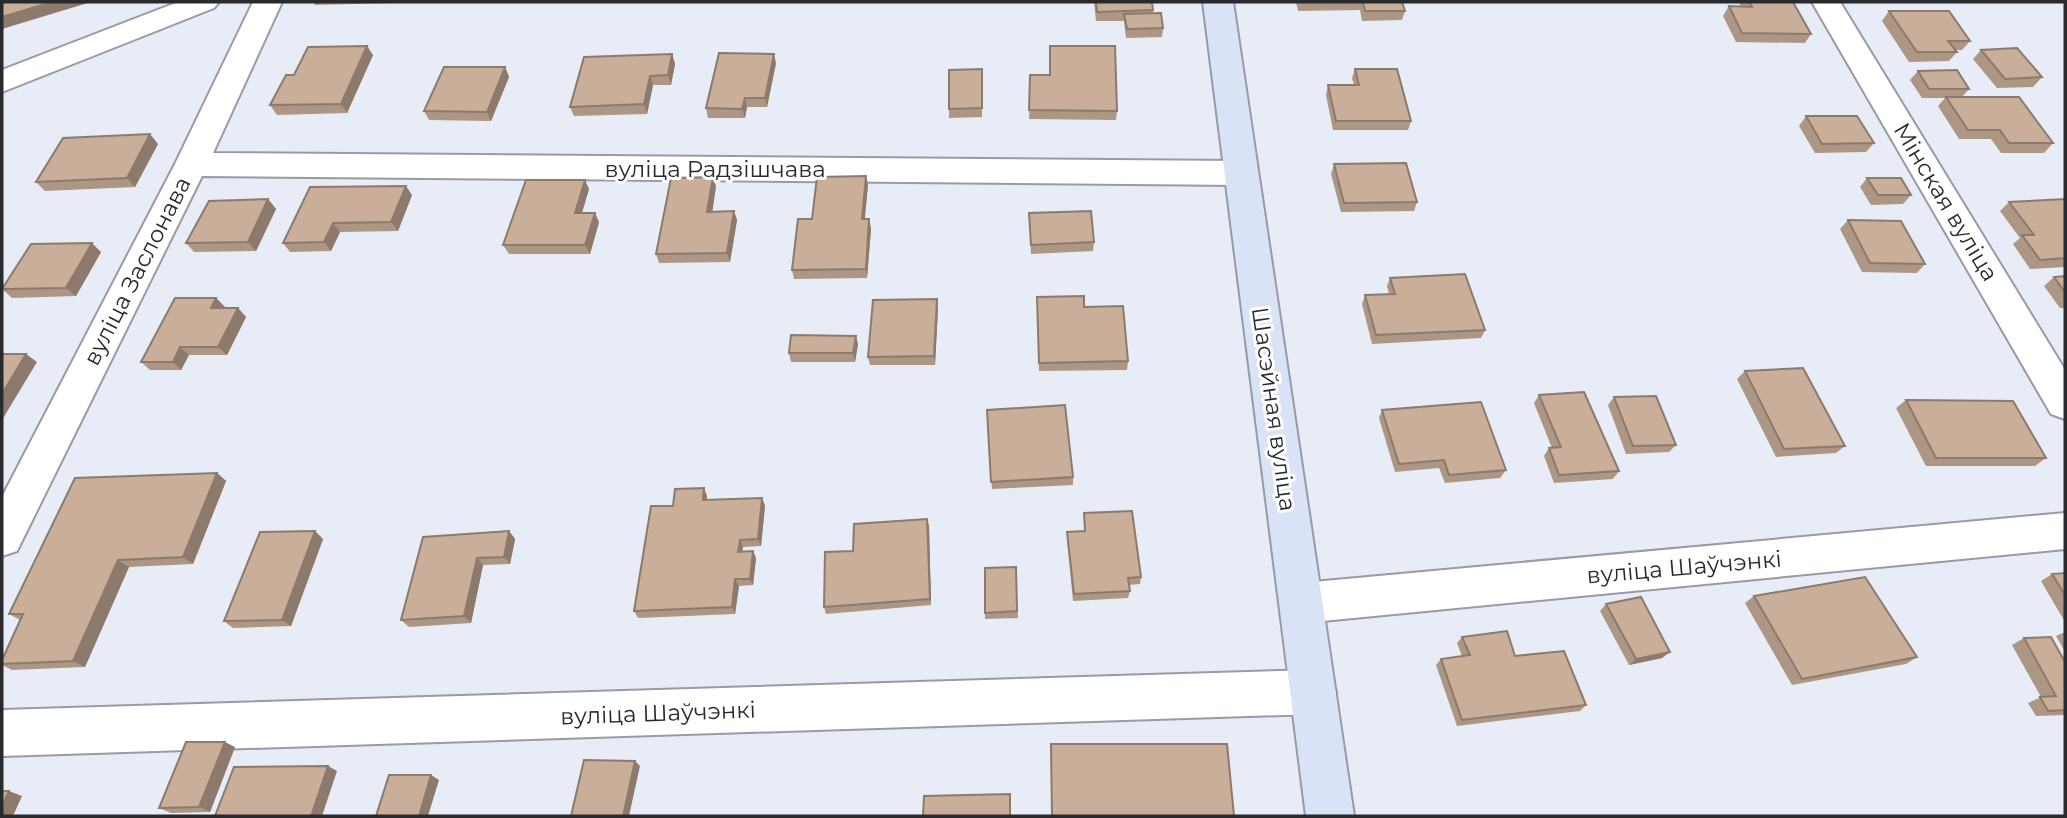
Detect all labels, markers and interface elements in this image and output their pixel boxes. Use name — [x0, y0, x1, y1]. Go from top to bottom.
street label: Мінская вуліца — [1888, 118, 2004, 286]
street label: вуліца Радзішчава — [604, 155, 826, 183]
street label: вуліца Заслонава — [77, 172, 197, 370]
street label: Шасэйная вуліца — [1246, 305, 1302, 513]
street label: вуліца Шаўчэнкі — [1585, 545, 1783, 589]
street label: вуліца Шаўчэнкі — [560, 696, 756, 730]

